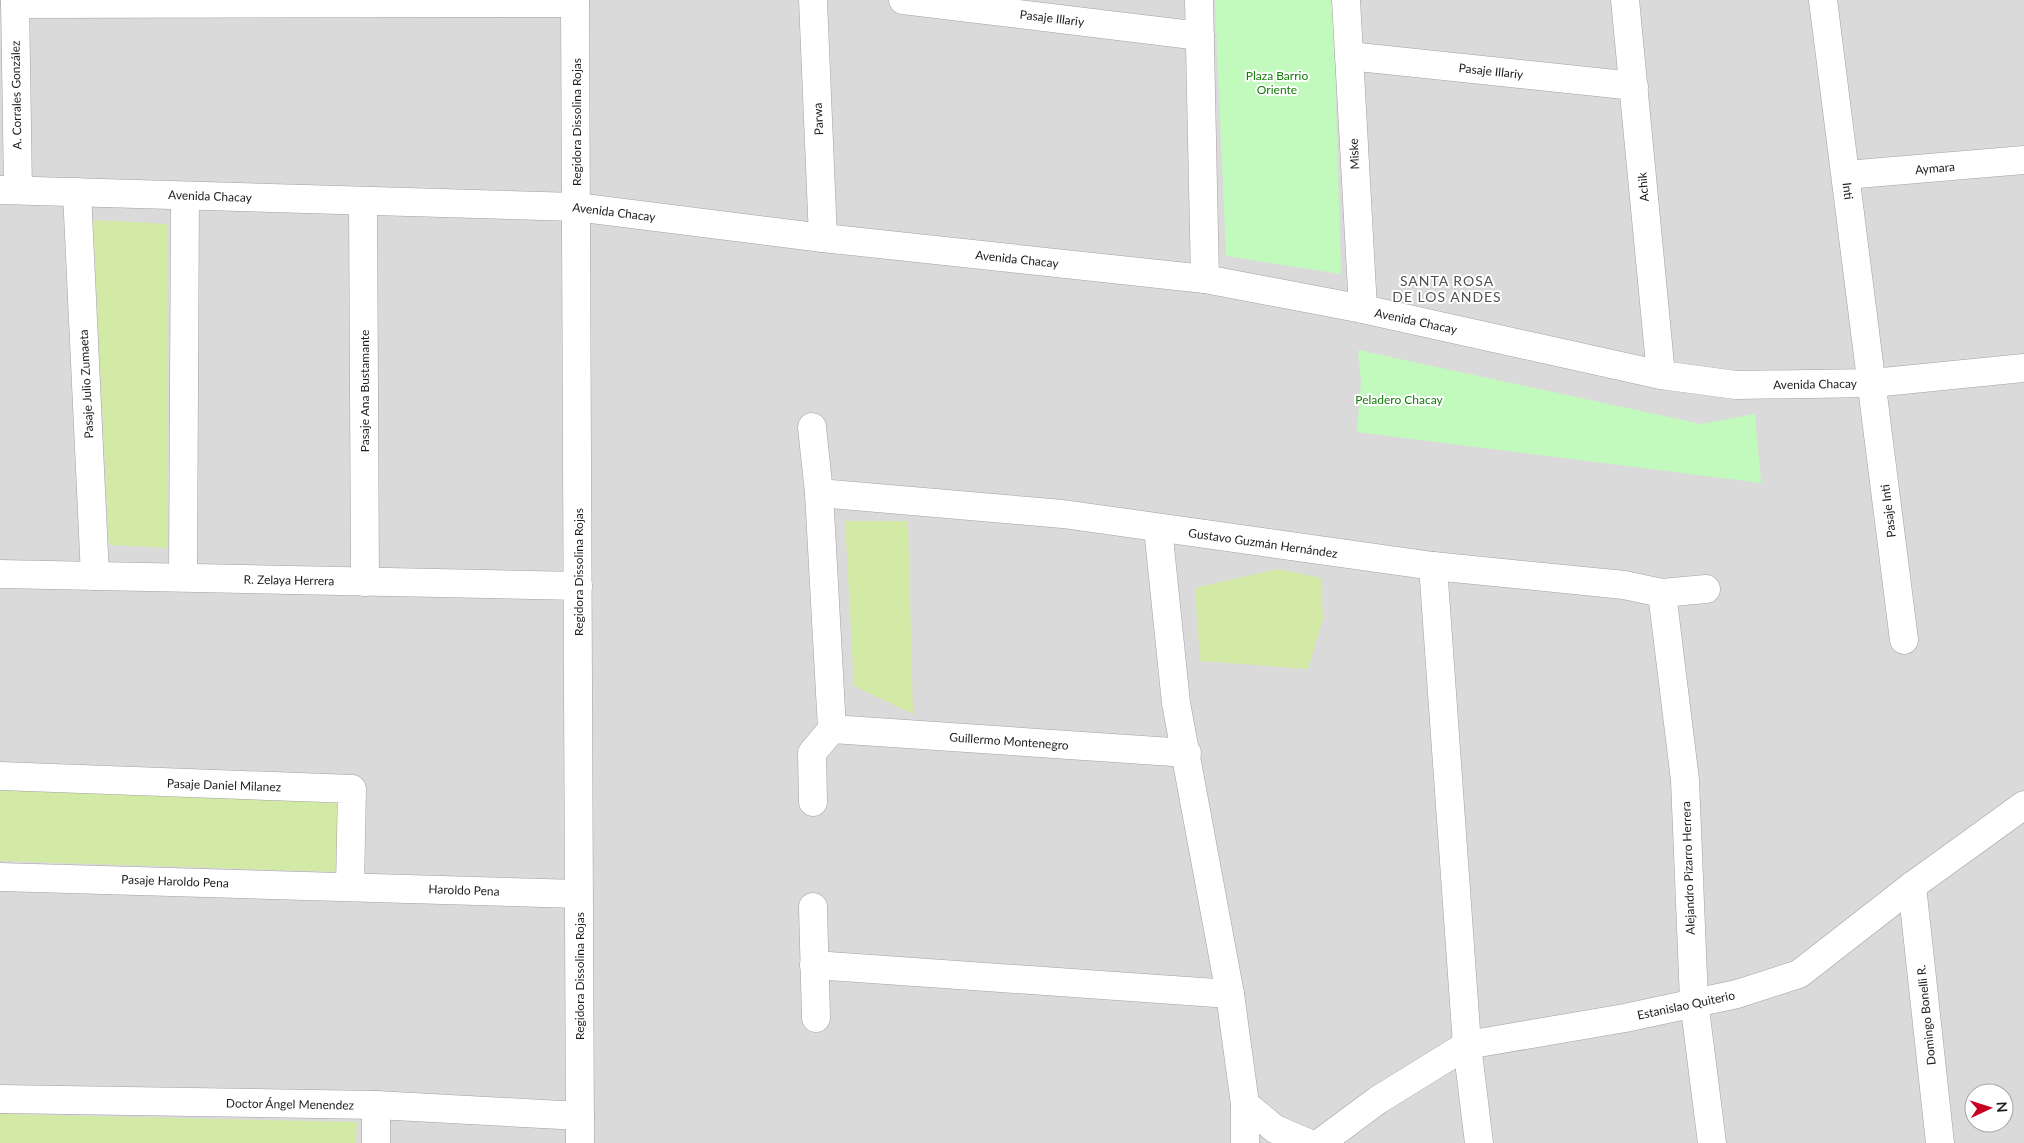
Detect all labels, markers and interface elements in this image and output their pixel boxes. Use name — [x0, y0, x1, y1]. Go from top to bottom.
street label: Pasaje Illariy — [1019, 7, 1086, 29]
street label: A. Corrales González — [8, 40, 24, 150]
street label: Regidora Dissolina Rojas — [569, 58, 584, 186]
street label: Pasaje Illariy — [1458, 60, 1525, 82]
park label: Plaza Barrio Oriente — [1246, 68, 1308, 97]
street label: Parwa — [810, 102, 826, 136]
street label: Miske — [1346, 138, 1362, 170]
street label: Aymara — [1914, 159, 1956, 177]
street label: Achik — [1634, 171, 1652, 202]
street label: Inti — [1840, 182, 1856, 200]
street label: Avenida Chacay — [168, 187, 253, 205]
street label: Avenida Chacay — [572, 199, 657, 225]
street label: Avenida Chacay — [975, 247, 1060, 271]
district label: SANTA ROSA DE LOS ANDES — [1392, 272, 1502, 305]
street label: Avenida Chacay — [1373, 305, 1459, 337]
street label: Pasaje Julio Zumaeta — [76, 329, 96, 439]
street label: Pasaje Ana Bustamante — [357, 330, 372, 452]
street label: Avenida Chacay — [1773, 376, 1858, 392]
park label: Peladero Chacay — [1355, 392, 1444, 407]
street label: Pasaje Inti — [1877, 483, 1899, 539]
street label: Regidora Dissolina Rojas — [571, 508, 586, 636]
street label: Gustavo Guzmán Hernández — [1187, 525, 1339, 561]
street label: R. Zelaya Herrera — [243, 572, 335, 588]
street label: Guillermo Montenegro — [949, 729, 1069, 753]
street label: Pasaje Daniel Milanez — [167, 776, 282, 795]
street label: Alejandro Pizarro Herrera — [1678, 801, 1698, 935]
street label: Pasaje Haroldo Pena — [121, 872, 229, 890]
street label: Haroldo Pena — [428, 881, 500, 899]
street label: Regidora Dissolina Rojas — [572, 912, 587, 1040]
street label: Domingo Bonelli R. — [1913, 964, 1939, 1066]
street label: Estanislao Quiterio — [1636, 987, 1736, 1023]
north arrow — [1964, 1083, 2014, 1133]
street label: Doctor Ángel Menendez — [226, 1095, 355, 1113]
text: N — [1994, 1101, 2011, 1113]

